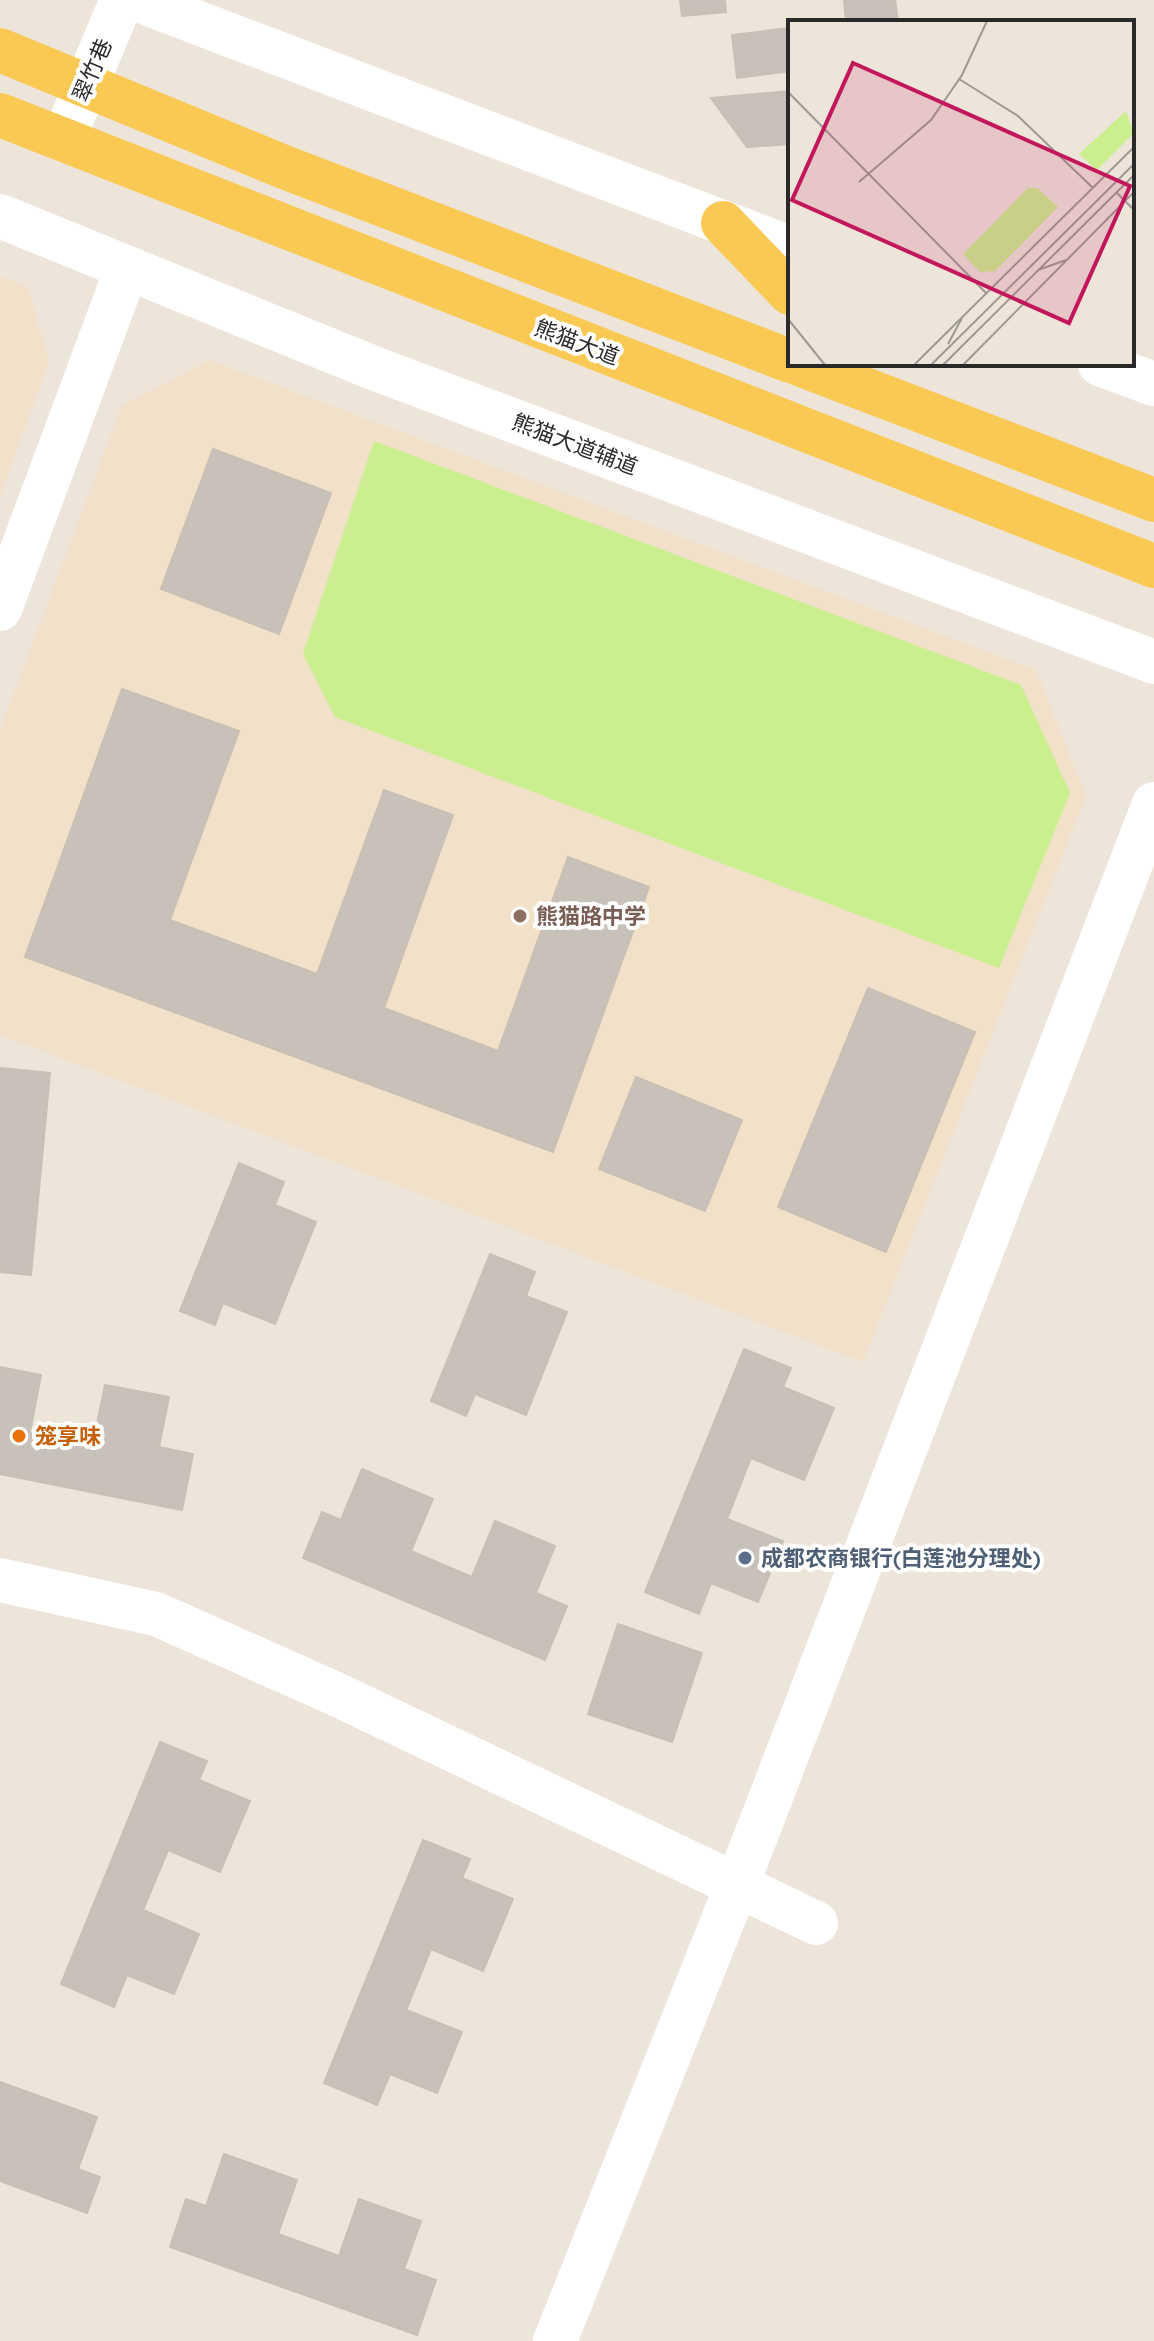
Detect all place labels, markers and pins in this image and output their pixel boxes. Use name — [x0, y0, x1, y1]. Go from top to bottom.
place label: 熊猫路中学 — [536, 902, 646, 930]
marker: 熊猫路中学 — [511, 907, 529, 925]
place label: 笼享味 — [35, 1422, 101, 1450]
marker: 笼享味 — [10, 1427, 28, 1445]
place label: 成都农商银行(白莲池分理处) — [761, 1544, 1041, 1572]
marker: 成都农商银行(白莲池分理处) — [736, 1549, 754, 1567]

